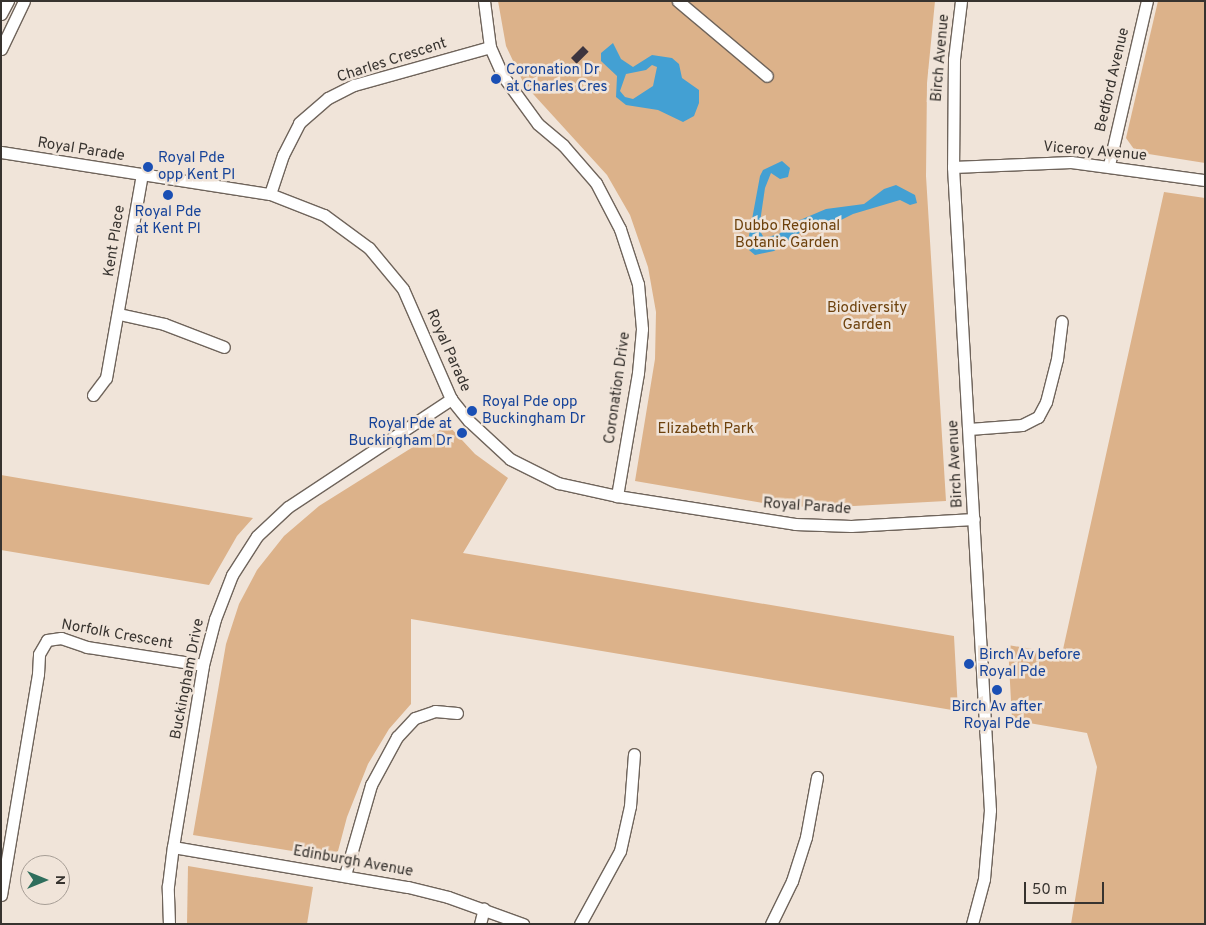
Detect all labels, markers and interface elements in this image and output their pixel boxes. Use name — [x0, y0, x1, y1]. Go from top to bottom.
street label: Birch Avenue — [928, 13, 954, 103]
street label: Bedford Avenue — [1092, 26, 1134, 134]
street label: Charles Crescent — [335, 35, 449, 87]
place label: Coronation Dr at Charles Cres — [506, 61, 607, 96]
marker: Coronation Dr at Charles Cres — [490, 73, 502, 85]
street label: Royal Parade — [36, 134, 126, 166]
street label: Viceroy Avenue — [1042, 138, 1148, 166]
place label: Royal Pde opp Kent Pl — [158, 149, 235, 184]
marker: Royal Pde opp Kent Pl — [142, 161, 154, 173]
marker: Royal Pde at Kent Pl — [162, 189, 174, 201]
place label: Royal Pde at Kent Pl — [135, 203, 201, 238]
street label: Kent Place — [100, 204, 130, 278]
park label: Dubbo Regional Botanic Garden — [734, 217, 840, 252]
park label: Biodiversity Garden — [827, 299, 907, 334]
street label: Royal Parade — [422, 307, 474, 395]
street label: Coronation Drive — [601, 331, 635, 445]
place label: Royal Pde opp Buckingham Dr — [482, 393, 586, 428]
marker: Royal Pde opp Buckingham Dr — [466, 405, 478, 417]
place label: Royal Pde at Buckingham Dr — [348, 415, 452, 450]
street label: Birch Avenue — [945, 419, 967, 509]
park label: Elizabeth Park — [657, 421, 755, 439]
marker: Royal Pde at Buckingham Dr — [456, 427, 468, 439]
street label: Royal Parade — [762, 495, 852, 519]
street label: Norfolk Crescent — [60, 616, 174, 654]
street label: Buckingham Drive — [167, 617, 209, 741]
place label: Birch Av before Royal Pde — [979, 646, 1081, 681]
marker: Birch Av before Royal Pde — [963, 658, 975, 670]
marker: Birch Av after Royal Pde — [991, 684, 1003, 696]
place label: Birch Av after Royal Pde — [951, 698, 1043, 733]
street label: Edinburgh Avenue — [291, 843, 415, 881]
north arrow — [20, 855, 70, 905]
scale bar — [1026, 872, 1106, 904]
text: N — [51, 875, 68, 885]
text: 50 m — [1032, 881, 1067, 900]

